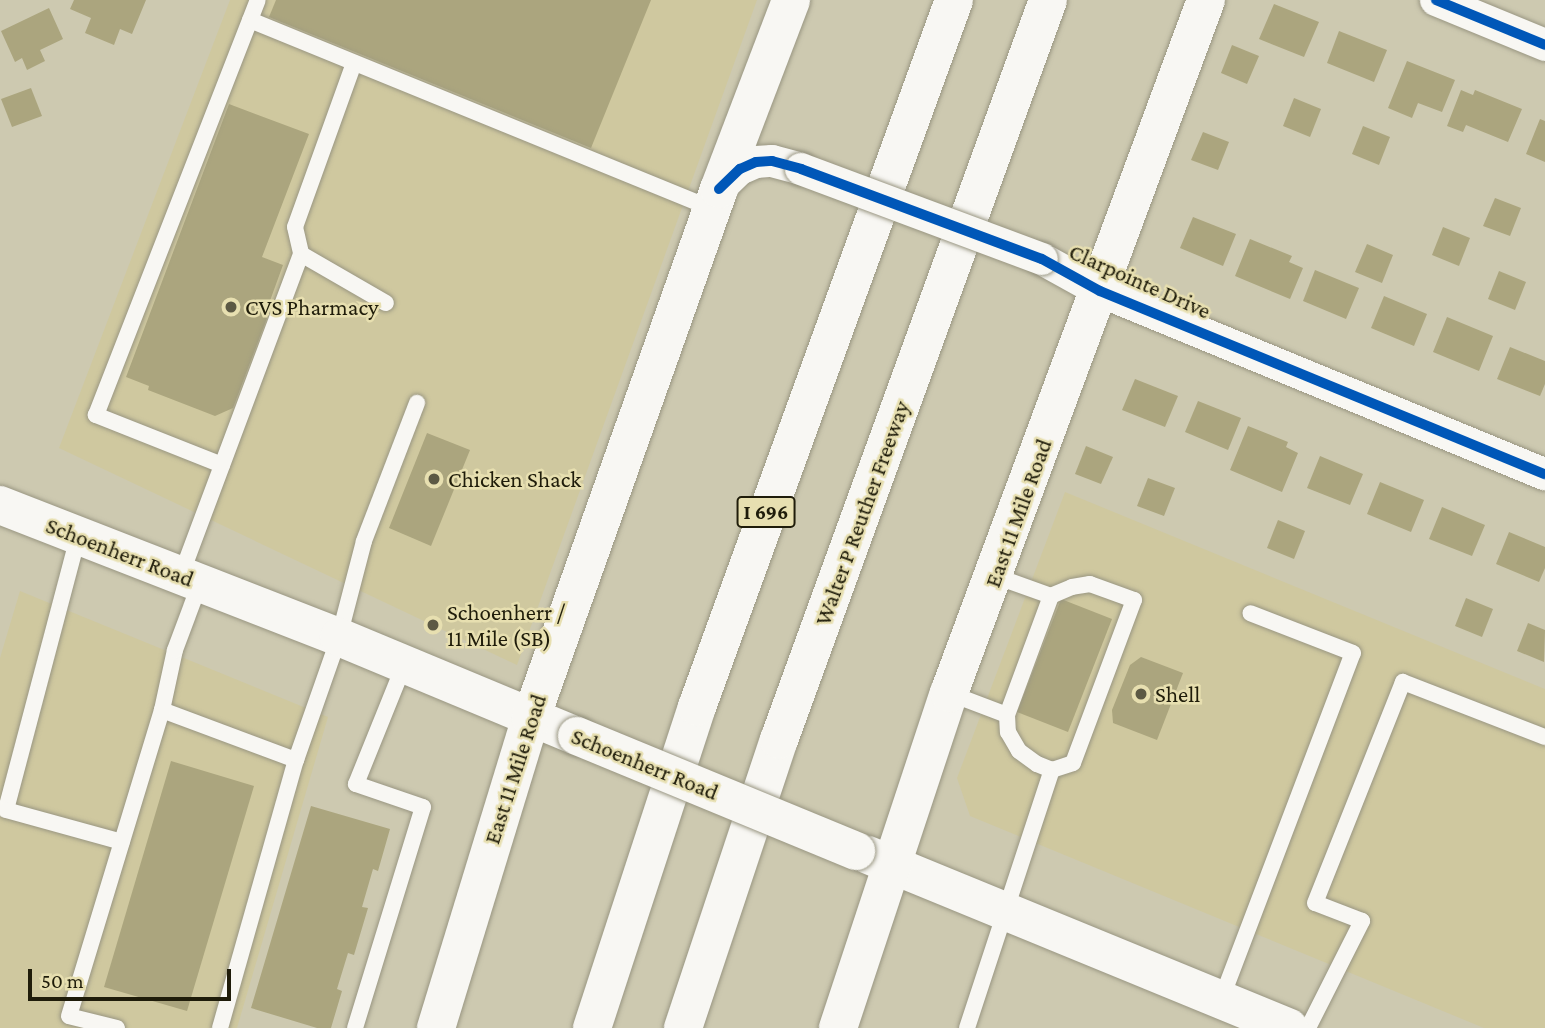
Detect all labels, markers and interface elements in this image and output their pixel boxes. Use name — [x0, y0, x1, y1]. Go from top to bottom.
street label: Clarpointe Drive — [1065, 237, 1215, 325]
place label: CVS Pharmacy — [245, 293, 379, 321]
marker: CVS Pharmacy — [223, 299, 239, 315]
street label: Walter P Reuther Freeway — [809, 397, 915, 629]
street label: East 11 Mile Road — [978, 435, 1058, 591]
place label: Chicken Shack — [448, 465, 581, 493]
marker: Chicken Shack — [426, 471, 442, 487]
road number: I 696 — [736, 494, 796, 530]
street label: Schoenherr Road — [42, 511, 198, 593]
place label: Schoenherr / 11 Mile (SB) — [447, 598, 565, 652]
marker: Schoenherr / 11 Mile (SB) — [425, 617, 441, 633]
place label: Shell — [1155, 680, 1200, 708]
marker: Shell — [1133, 686, 1149, 702]
street label: East 11 Mile Road — [478, 691, 552, 847]
street label: Schoenherr Road — [567, 722, 723, 806]
scale bar — [32, 954, 234, 998]
text: 50 m — [41, 969, 84, 993]

